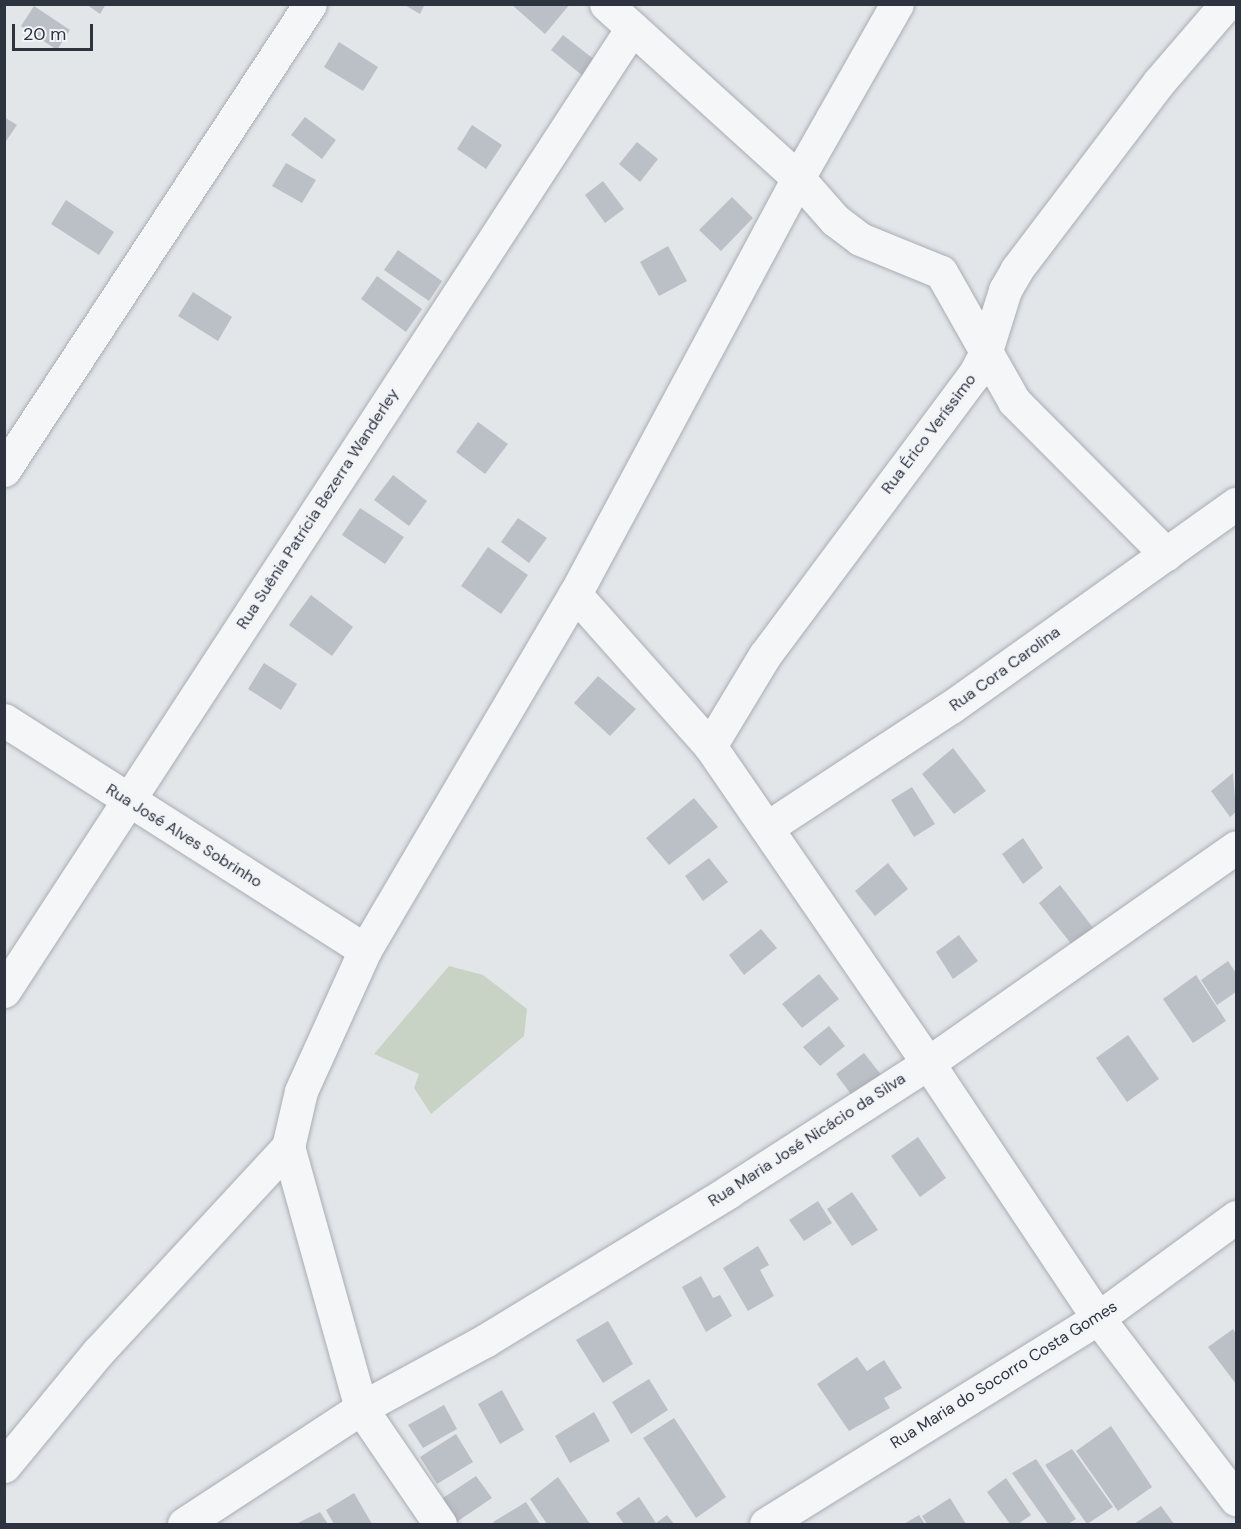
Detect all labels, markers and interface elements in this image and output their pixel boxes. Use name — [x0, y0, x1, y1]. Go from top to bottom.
scale bar — [15, 12, 96, 50]
text: 20 m — [23, 22, 66, 46]
street label: Rua Érico Veríssimo — [878, 370, 980, 498]
street label: Rua Suênia Patrícia Bezerra Wanderley — [233, 385, 403, 633]
street label: Rua Cora Carolina — [946, 622, 1064, 716]
street label: Rua José Alves Sobrinho — [102, 780, 266, 892]
street label: Rua Maria José Nicácio da Silva — [705, 1069, 909, 1211]
street label: Rua Maria do Socorro Costa Gomes — [887, 1297, 1121, 1453]

